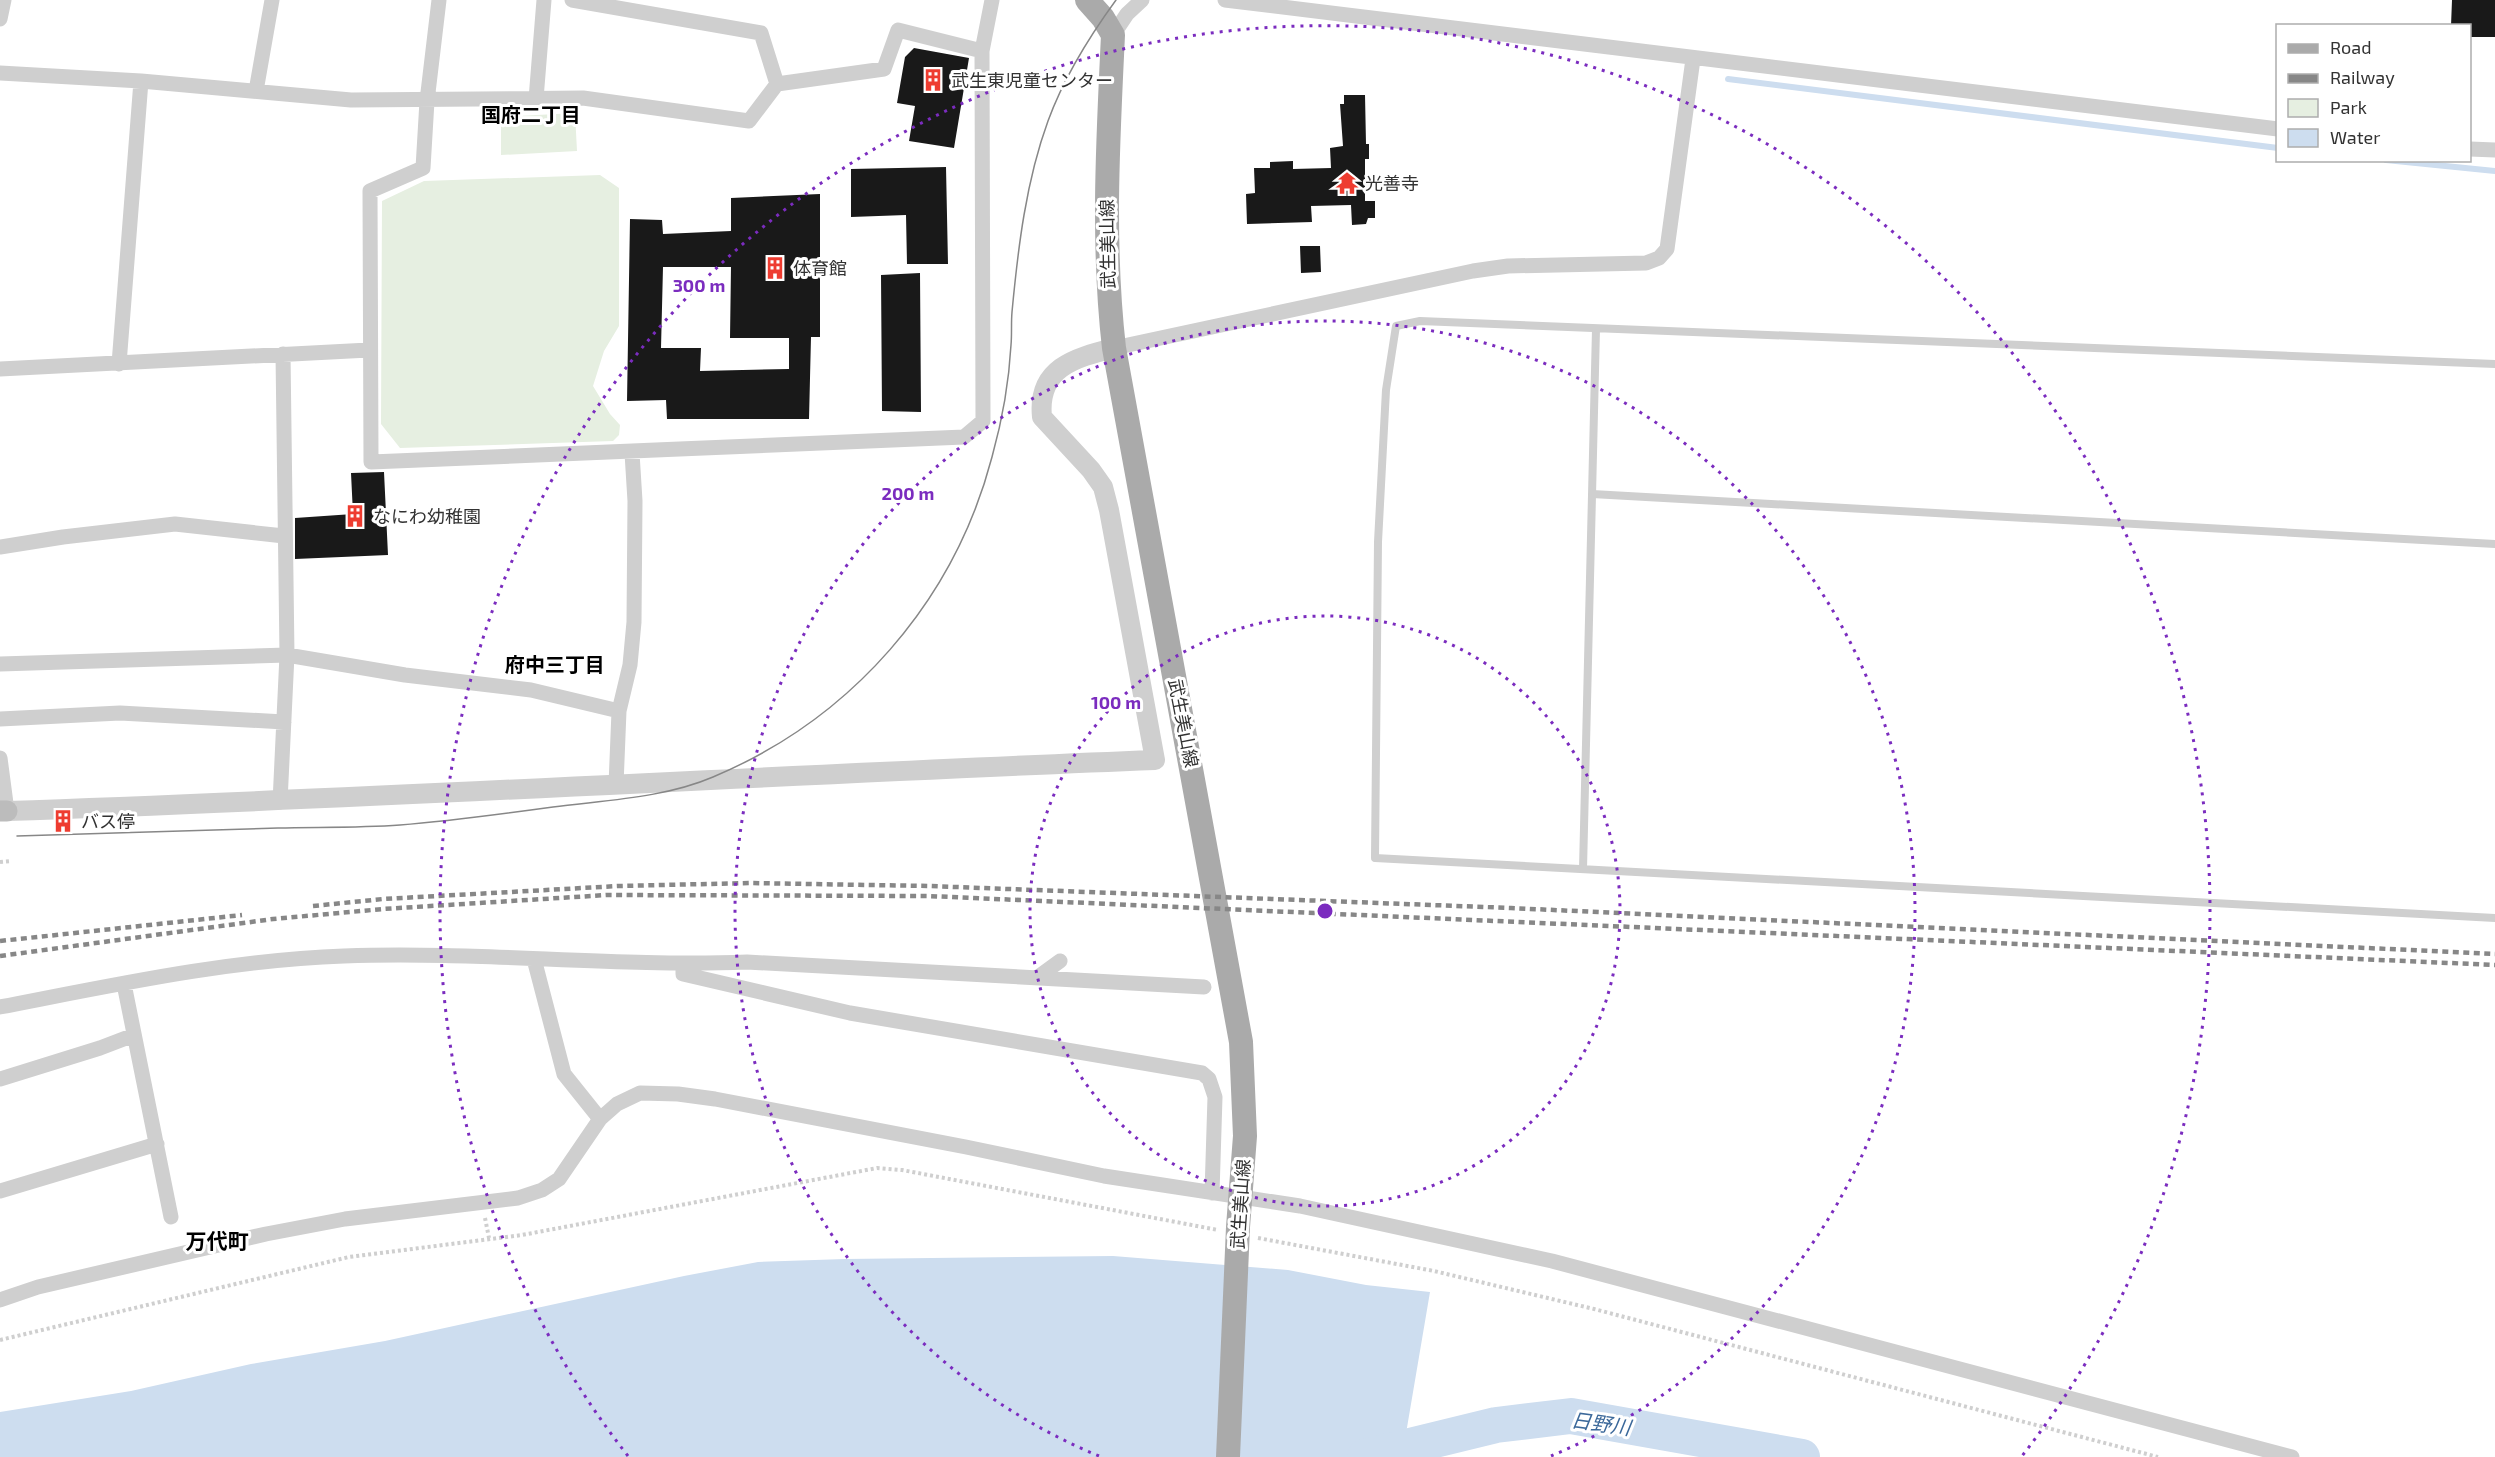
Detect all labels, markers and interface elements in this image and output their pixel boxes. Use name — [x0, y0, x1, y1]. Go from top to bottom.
legend — [2276, 24, 2471, 162]
text: Road — [2330, 36, 2371, 58]
text: Railway — [2330, 66, 2395, 88]
building icon: 武生東児童センター — [920, 67, 946, 93]
place label: 武生東児童センター — [951, 69, 1113, 91]
text: Park — [2330, 96, 2367, 118]
district label: 国府二丁目 — [481, 102, 581, 126]
text: Water — [2330, 126, 2380, 148]
temple icon: 光善寺 — [1334, 170, 1360, 196]
place label: 光善寺 — [1365, 172, 1419, 194]
street label: 武生美山線 — [1095, 199, 1119, 289]
building icon: 体育館 — [762, 255, 788, 281]
place label: 体育館 — [793, 257, 847, 279]
text: 300 m — [673, 274, 725, 296]
text: 200 m — [882, 482, 934, 504]
building icon: なにわ幼稚園 — [342, 503, 368, 529]
place label: なにわ幼稚園 — [373, 505, 481, 527]
district label: 府中三丁目 — [505, 652, 605, 676]
street label: 武生美山線 — [1165, 677, 1203, 769]
text: 100 m — [1091, 691, 1141, 713]
building icon: バス停 — [50, 808, 76, 834]
place label: バス停 — [81, 810, 135, 832]
centre of rings — [1315, 901, 1335, 921]
street label: 武生美山線 — [1226, 1158, 1254, 1250]
district label: 万代町 — [186, 1228, 249, 1253]
water label: 日野川 — [1570, 1407, 1634, 1439]

